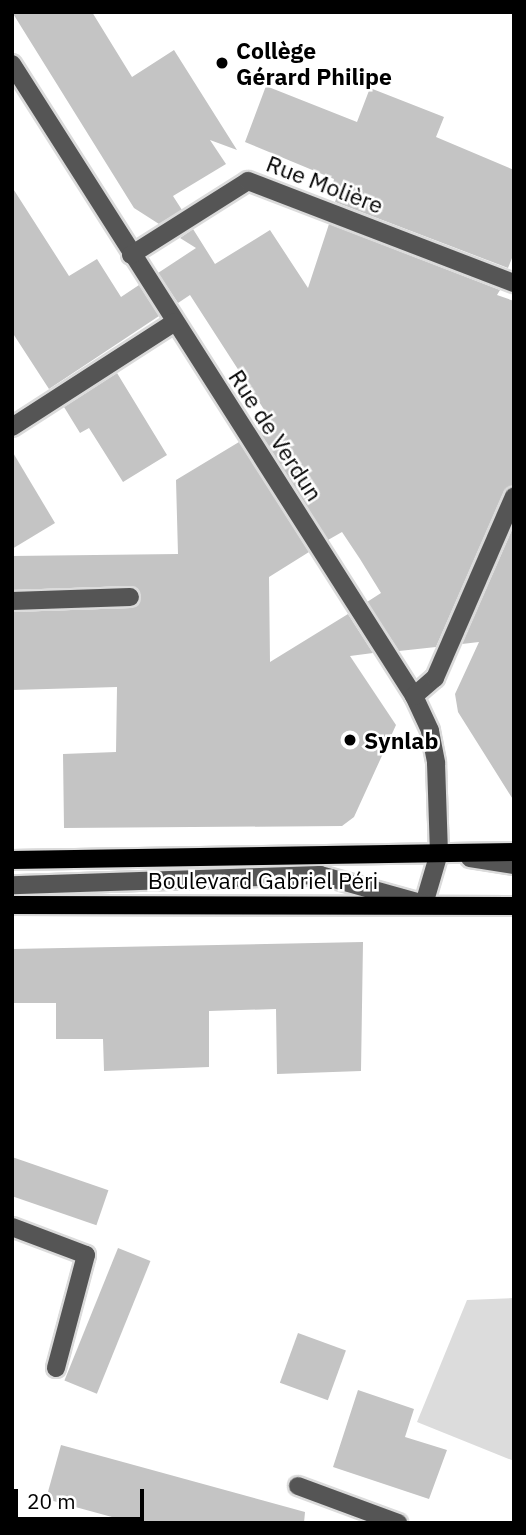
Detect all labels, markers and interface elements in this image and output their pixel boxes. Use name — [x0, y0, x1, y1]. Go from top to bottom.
place label: Collège Gérard Philipe — [236, 36, 392, 90]
marker: Collège Gérard Philipe — [214, 55, 230, 71]
street label: Rue Molière — [263, 149, 387, 219]
street label: Rue de Verdun — [223, 364, 329, 506]
place label: Synlab — [364, 726, 438, 754]
marker: Synlab — [342, 732, 358, 748]
street label: Boulevard Gabriel Péri — [148, 866, 378, 894]
scale bar — [18, 1476, 147, 1520]
text: 20 m — [27, 1487, 76, 1515]

